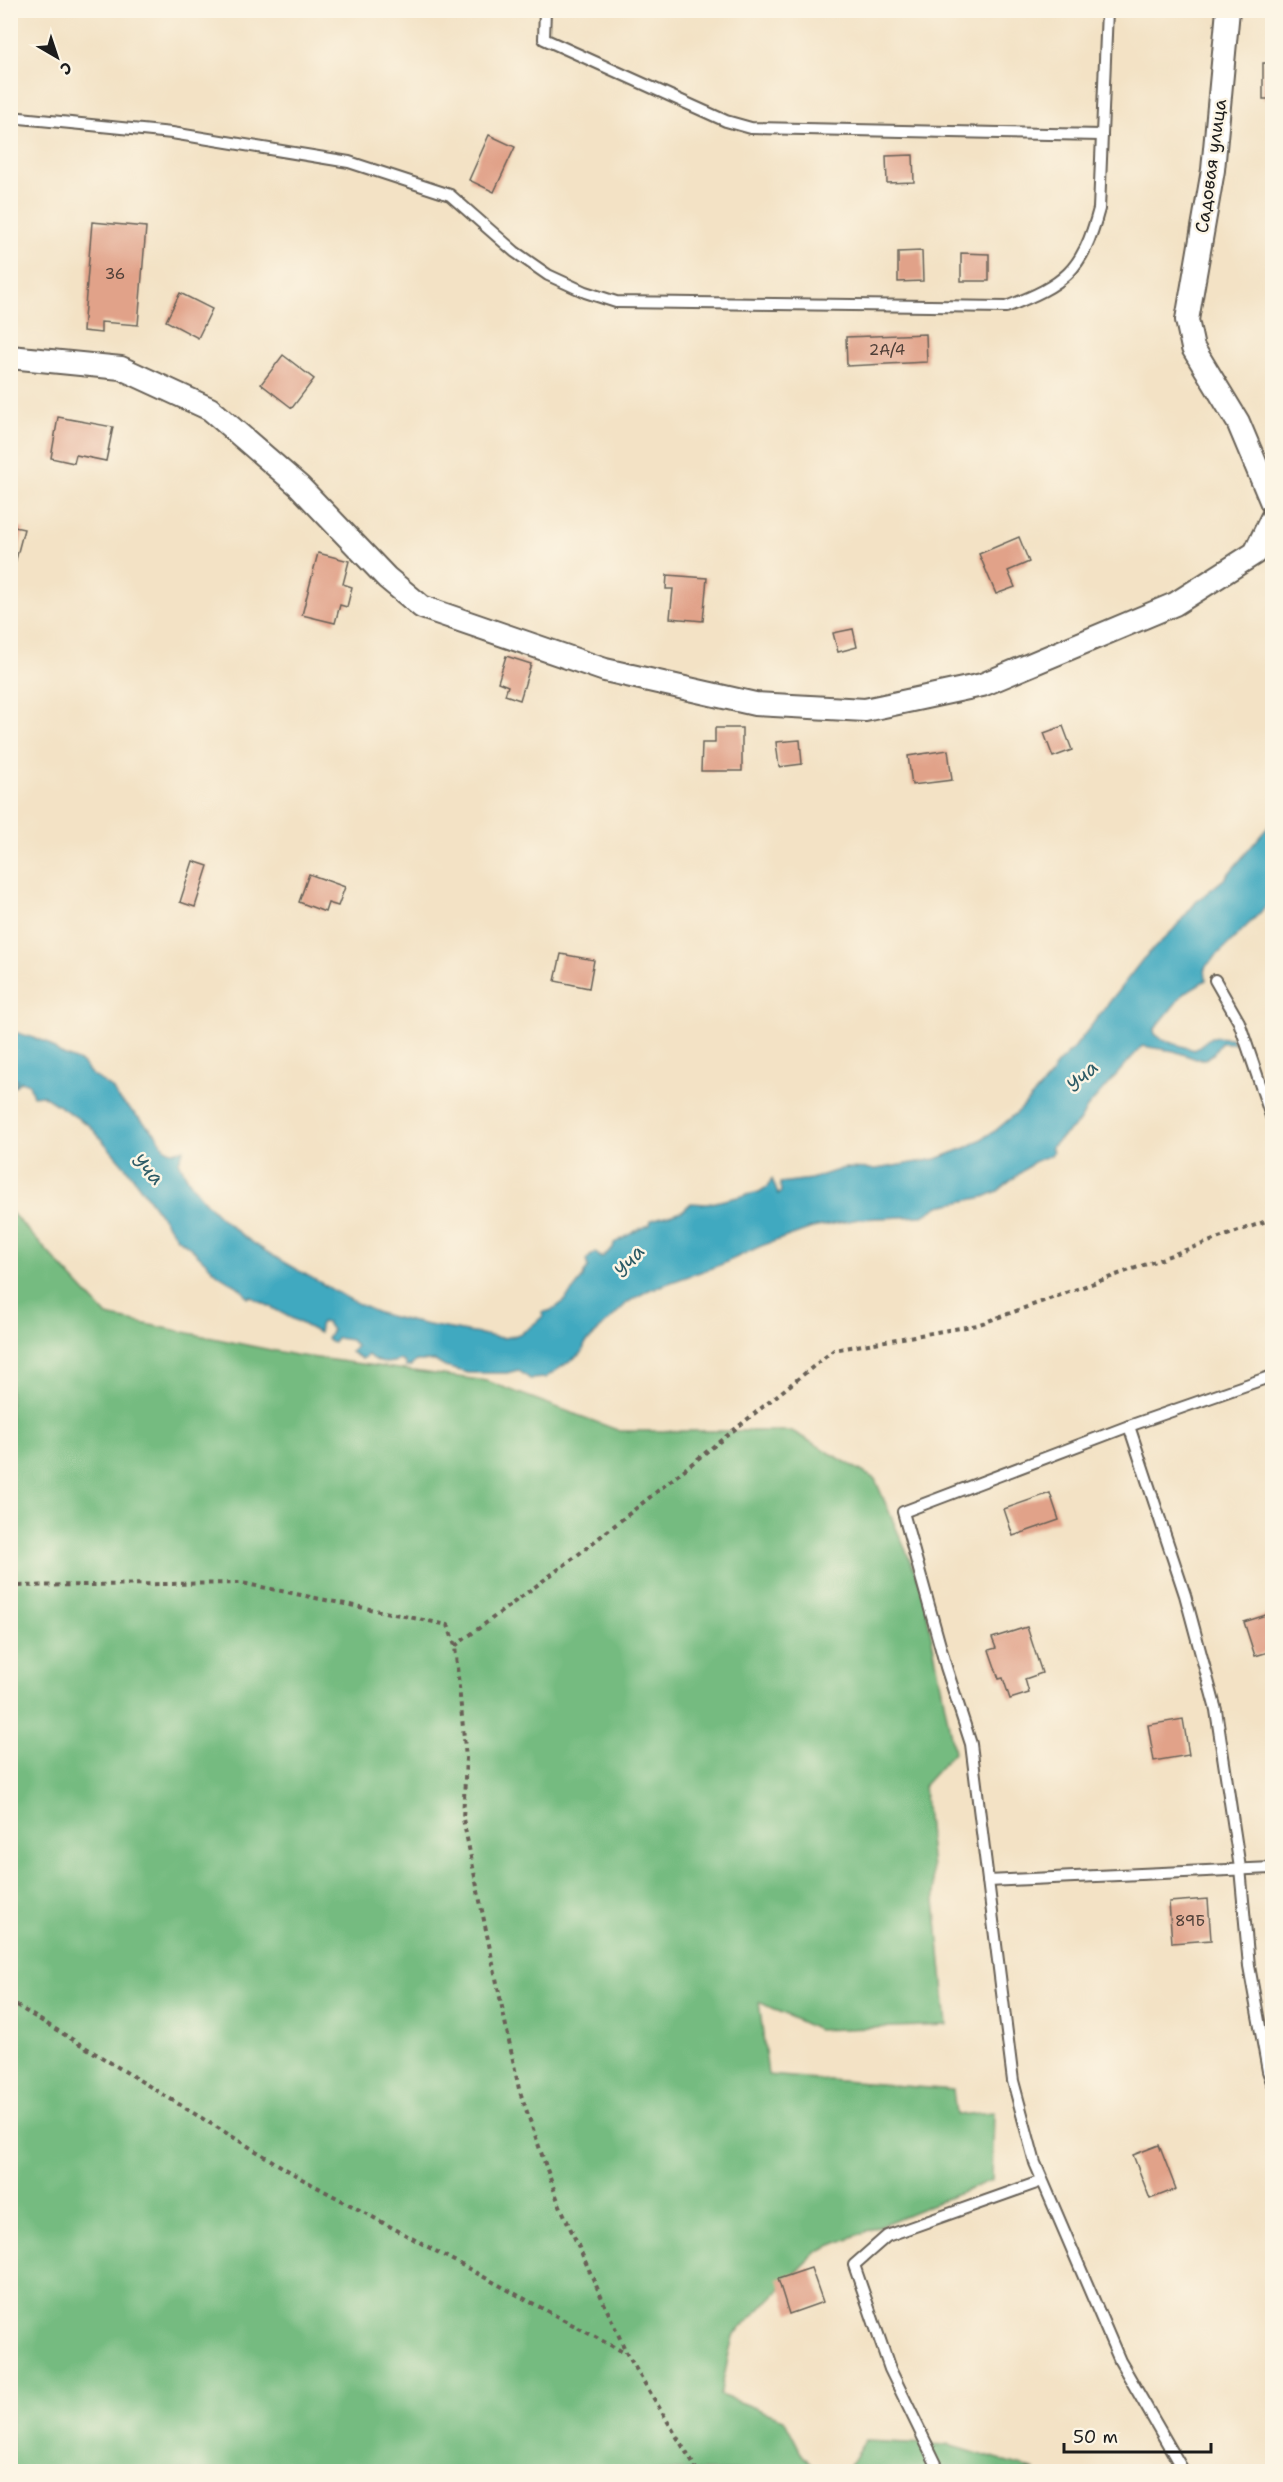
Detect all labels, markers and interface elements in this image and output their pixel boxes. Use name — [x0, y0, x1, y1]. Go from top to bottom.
north arrow — [27, 27, 87, 87]
text: С — [56, 57, 77, 80]
street label: Садовая улица — [1190, 97, 1232, 235]
house number: 36 — [105, 264, 125, 284]
house number: 2А/4 — [869, 340, 905, 360]
water label: Уча — [1060, 1054, 1104, 1098]
water label: Уча — [126, 1147, 170, 1191]
water label: Уча — [608, 1239, 650, 1283]
house number: 89Б — [1175, 1911, 1205, 1931]
scale bar — [1064, 2416, 1211, 2454]
text: 50 m — [1073, 2425, 1118, 2449]

